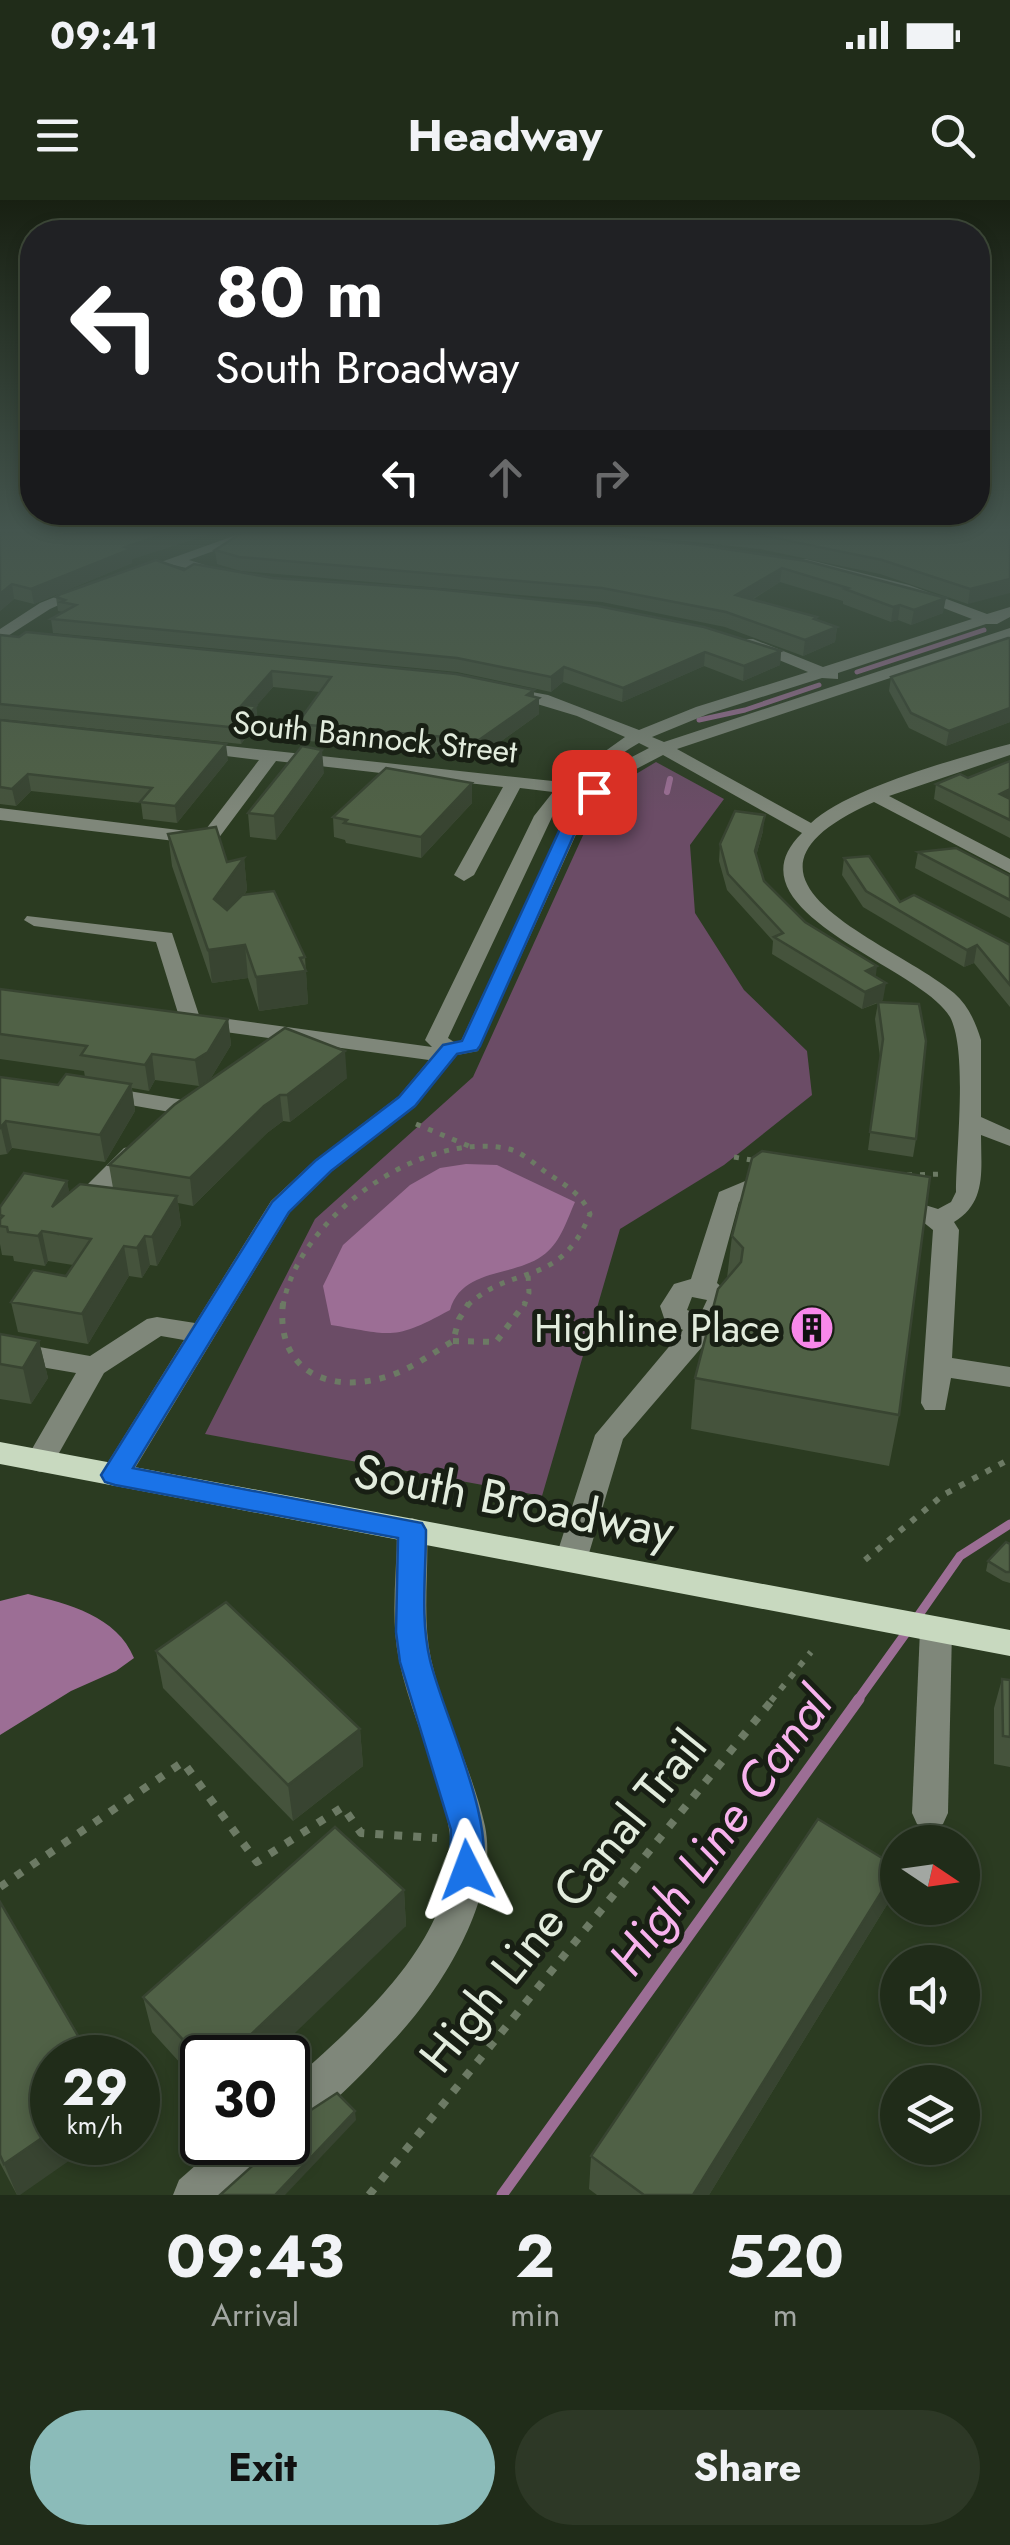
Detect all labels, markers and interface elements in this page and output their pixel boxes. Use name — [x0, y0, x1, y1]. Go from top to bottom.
text: 09:41 — [50, 8, 159, 63]
text: Headway — [408, 103, 602, 168]
icon: menu — [30, 108, 85, 163]
icon: search — [925, 108, 980, 163]
text: 80 m — [215, 242, 384, 343]
icon: left — [50, 260, 180, 390]
text: South Broadway — [215, 335, 519, 400]
icon: left — [373, 450, 428, 505]
icon: ahead — [478, 450, 533, 505]
icon: right — [583, 450, 638, 505]
street label: South Bannock Street — [231, 699, 520, 775]
pin — [552, 750, 637, 835]
icon: arrive — [567, 765, 622, 820]
place label: Highline Place — [534, 1299, 780, 1357]
building icon: Highline Place — [789, 1305, 835, 1351]
street label: South Broadway — [348, 1436, 681, 1566]
water label: High Line Canal — [590, 1670, 851, 1990]
street label: High Line Canal Trail — [403, 1715, 723, 2087]
position arrow — [415, 1818, 519, 1922]
north arrow — [880, 1825, 980, 1925]
map controls — [880, 1825, 980, 2165]
button: sound — [880, 1945, 980, 2045]
speed limit sign: 30 — [180, 2035, 310, 2165]
text: 29 — [62, 2051, 128, 2124]
button: layers — [880, 2065, 980, 2165]
text: km/h — [67, 2107, 123, 2143]
text: 09:43 — [166, 2213, 344, 2300]
text: 2 — [516, 2213, 555, 2300]
text: 520 — [726, 2213, 844, 2300]
text: Arrival — [211, 2292, 299, 2338]
text: min — [510, 2292, 560, 2338]
text: m — [773, 2292, 798, 2338]
button: Exit — [30, 2410, 495, 2525]
button: Share — [515, 2410, 980, 2525]

